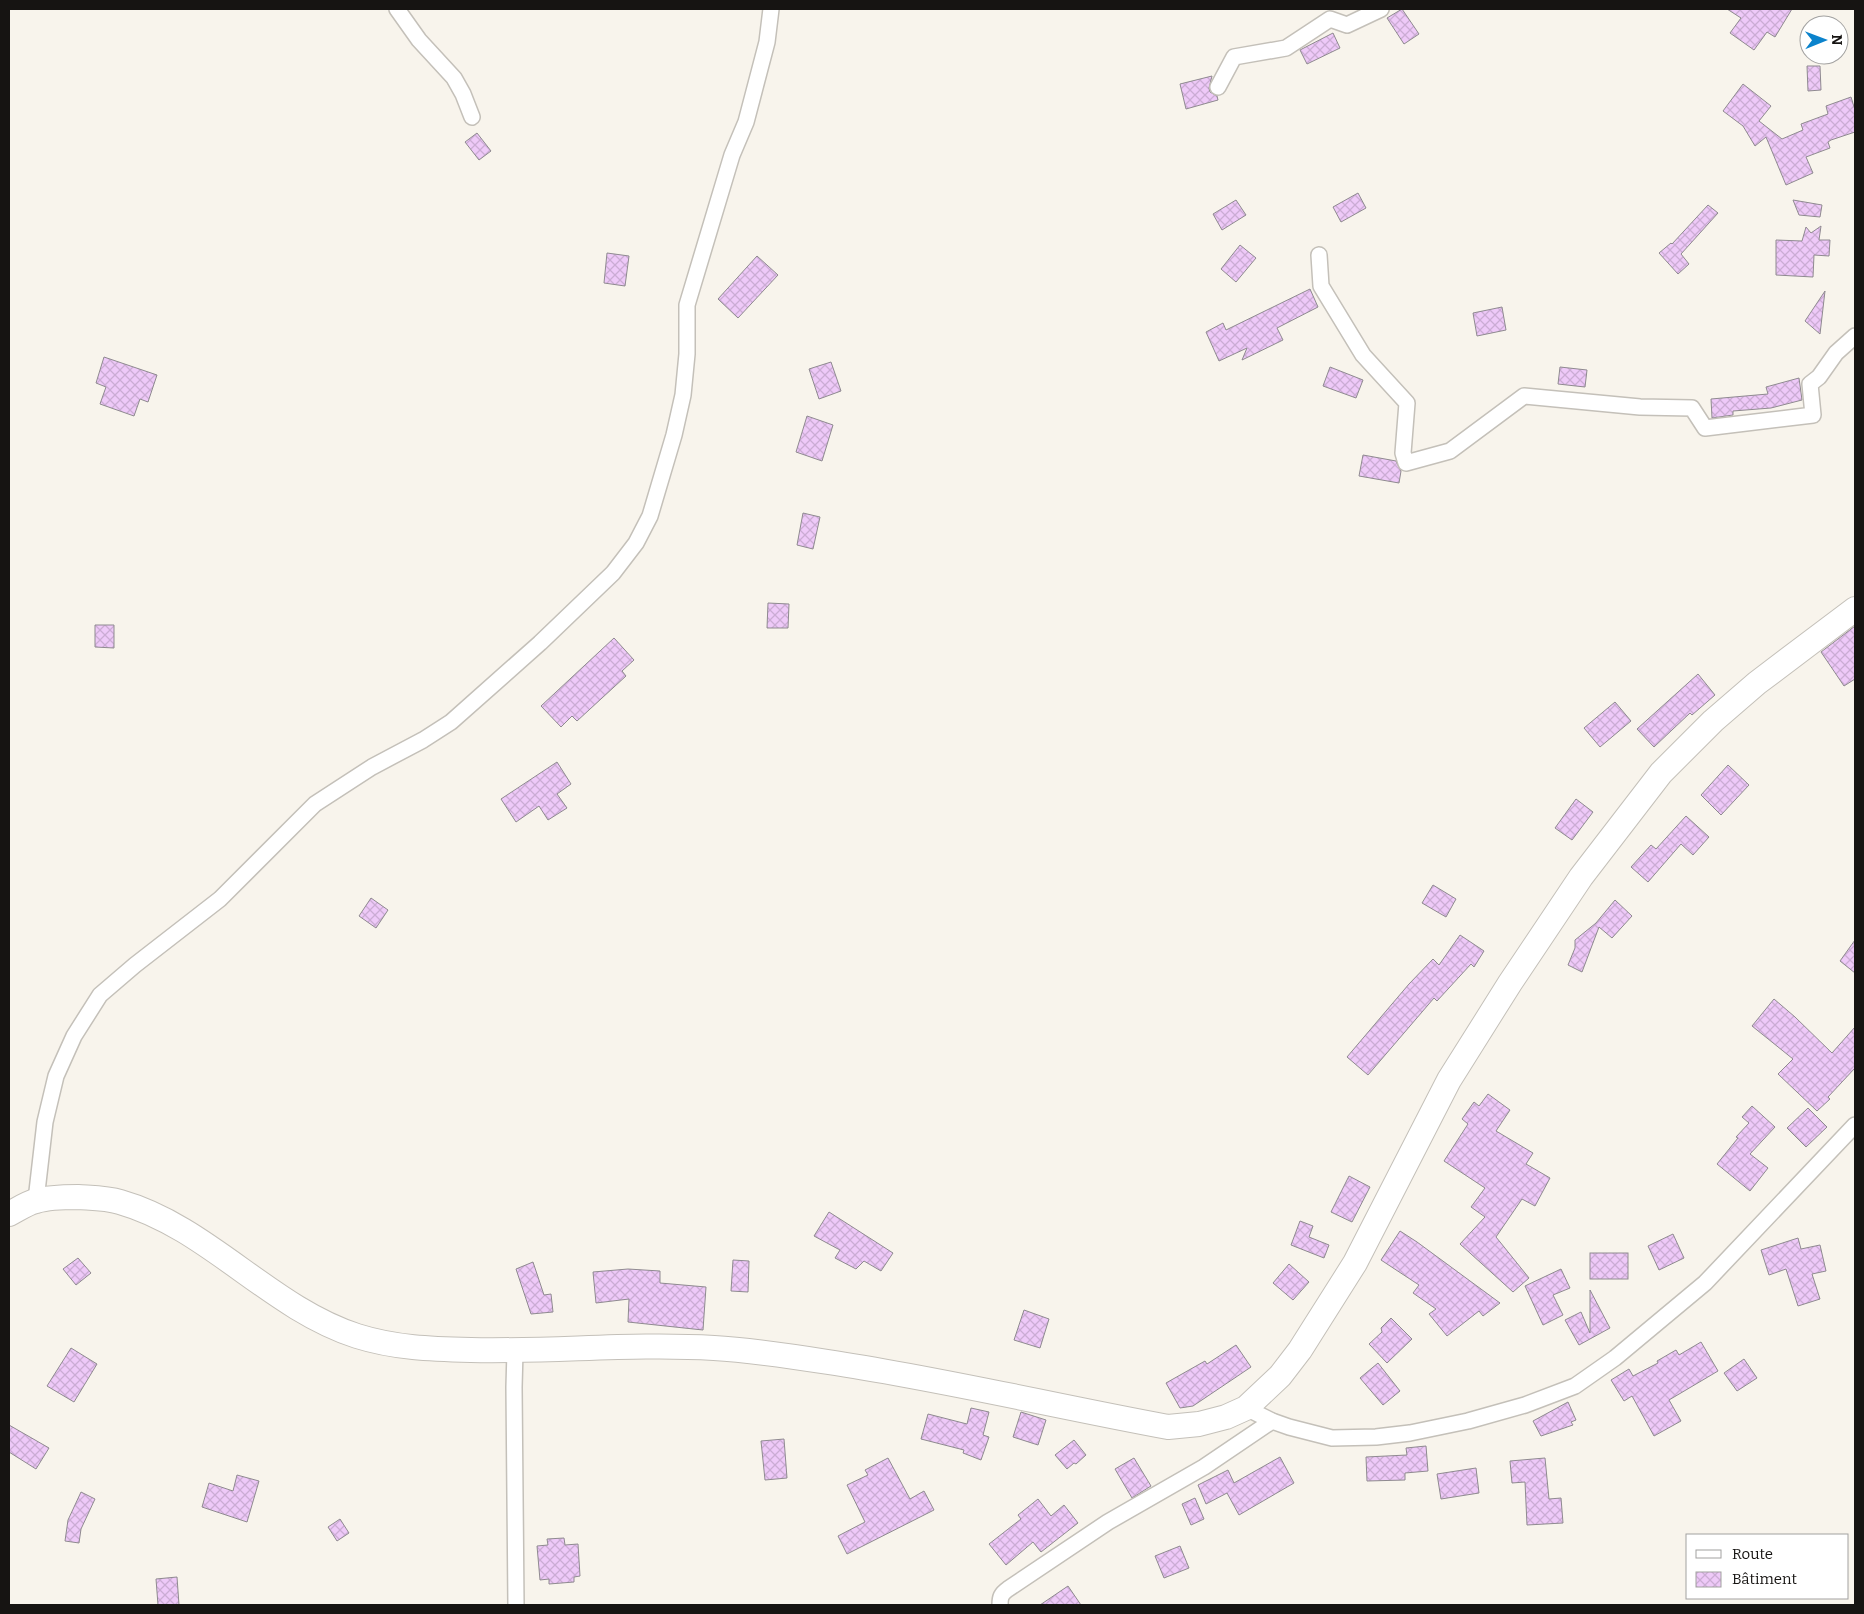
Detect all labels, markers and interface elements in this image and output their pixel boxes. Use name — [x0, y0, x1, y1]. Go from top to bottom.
north arrow — [1799, 15, 1849, 65]
text: N — [1828, 34, 1845, 46]
legend — [1686, 1534, 1849, 1599]
text: Route — [1732, 1545, 1773, 1563]
text: Bâtiment — [1732, 1570, 1797, 1588]

